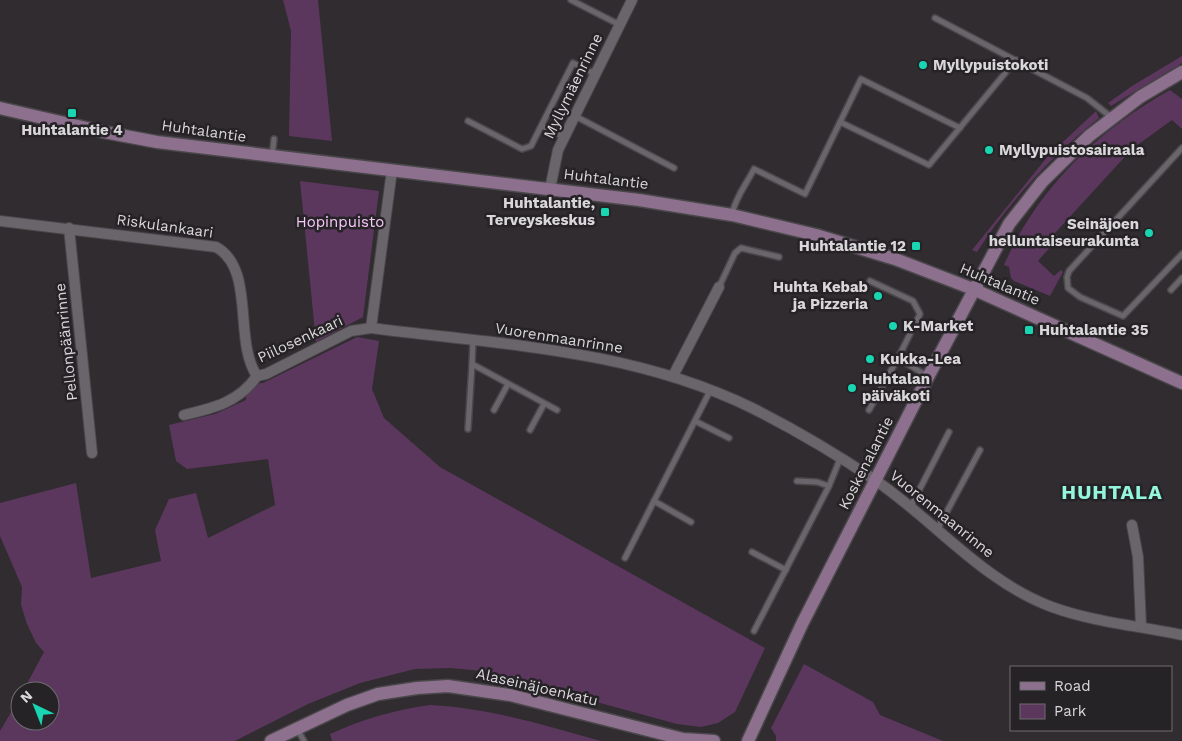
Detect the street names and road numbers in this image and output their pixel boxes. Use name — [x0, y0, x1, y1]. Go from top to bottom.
street label: Myllymäenrinne — [540, 30, 606, 142]
street label: Huhtalantie — [161, 116, 247, 146]
street label: Huhtalantie — [563, 165, 649, 193]
street label: Riskulankaari — [116, 210, 214, 242]
street label: Huhtalantie — [957, 259, 1043, 309]
street label: Pellonpäänrinne — [51, 282, 81, 402]
street label: Piilosenkaari — [254, 311, 346, 367]
street label: Vuorenmaanrinne — [494, 319, 624, 357]
street label: Koskenalantie — [835, 413, 897, 513]
street label: Vuorenmaanrinne — [886, 466, 998, 562]
street label: Alaseinäjoenkatu — [474, 664, 600, 710]

